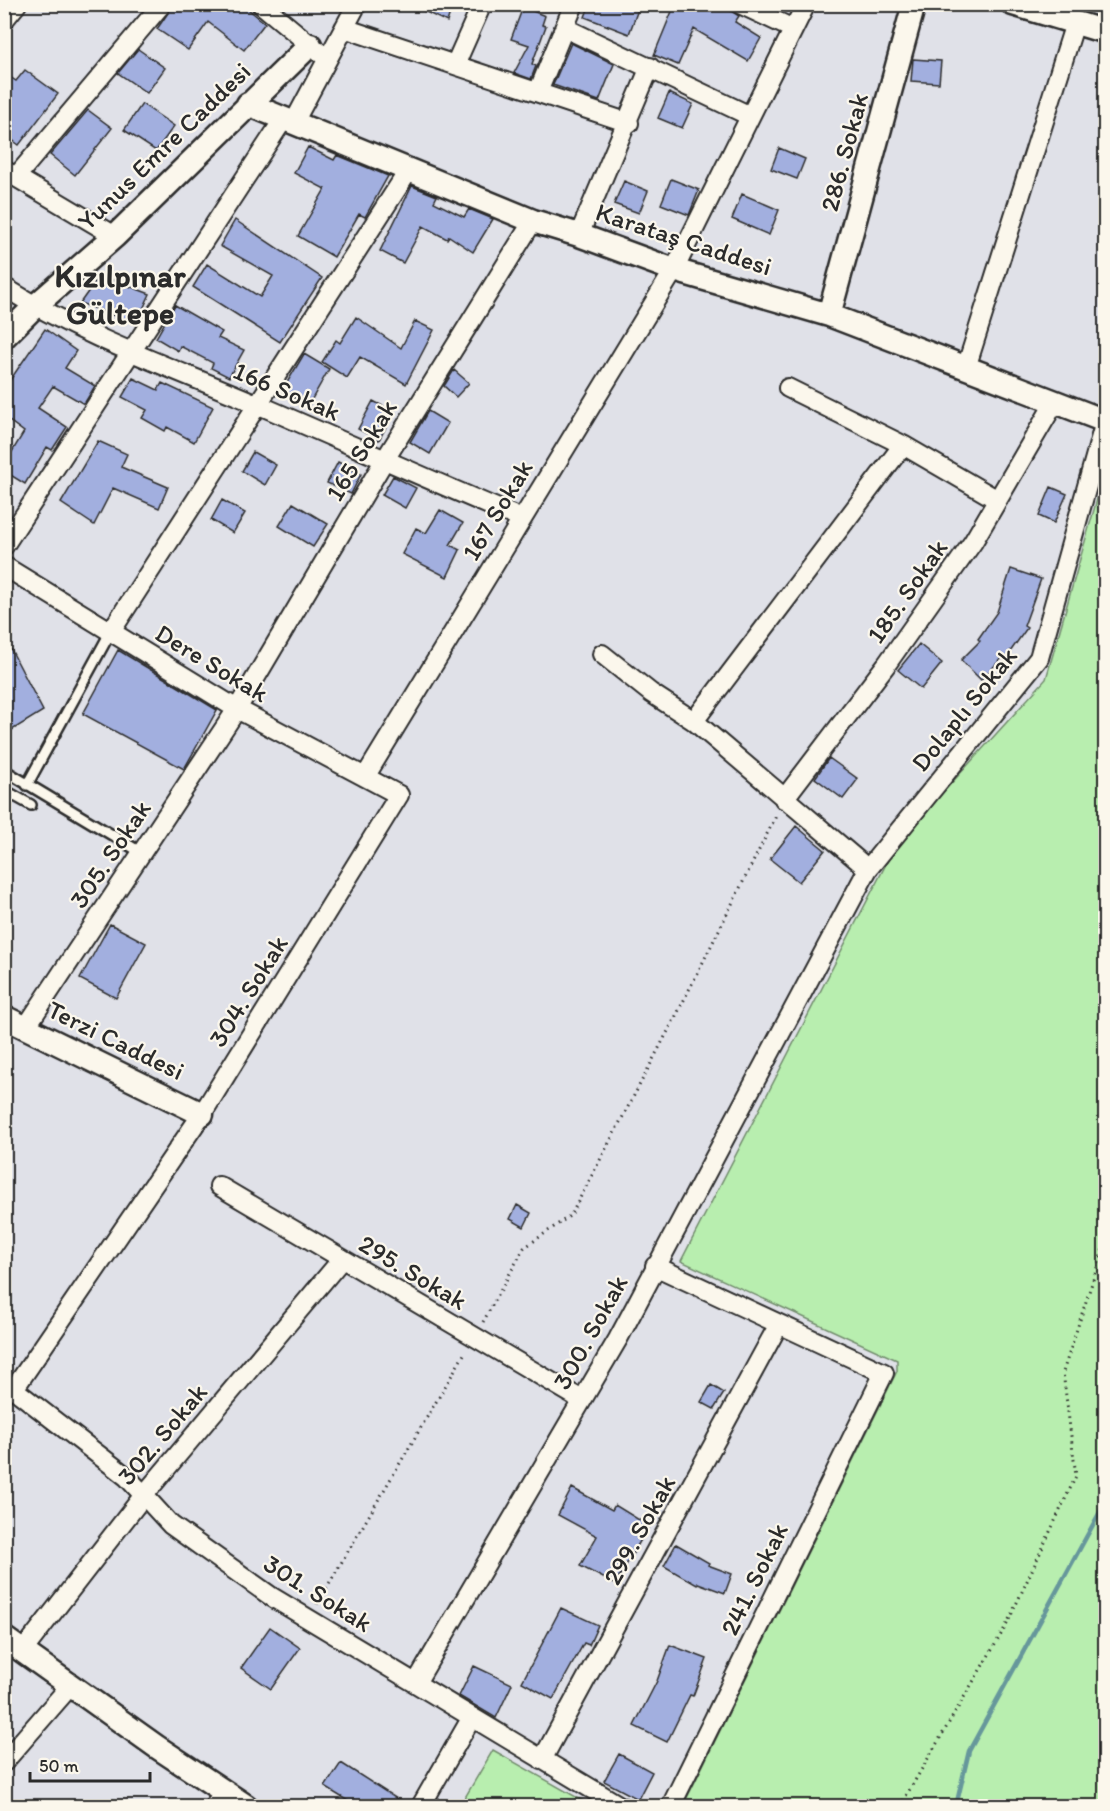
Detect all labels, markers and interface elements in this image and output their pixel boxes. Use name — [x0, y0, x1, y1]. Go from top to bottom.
street label: Yunus Emre Caddesi — [71, 55, 257, 237]
street label: 286. Sokak — [813, 89, 875, 215]
street label: Karataş Caddesi — [592, 195, 776, 283]
district label: Kızılpınar Gültepe — [54, 257, 187, 332]
street label: 166 Sokak — [229, 354, 345, 428]
street label: 165 Sokak — [318, 393, 404, 507]
street label: 167 Sokak — [454, 454, 540, 566]
street label: 185. Sokak — [860, 533, 954, 649]
street label: Dere Sokak — [150, 617, 275, 709]
street label: Dolaplı Sokak — [904, 640, 1024, 778]
street label: 305. Sokak — [62, 794, 158, 914]
street label: 304. Sokak — [201, 929, 295, 1053]
street label: Terzi Caddesi — [42, 993, 190, 1087]
street label: 295. Sokak — [353, 1227, 473, 1317]
street label: 300. Sokak — [545, 1269, 635, 1395]
street label: 302. Sokak — [110, 1376, 214, 1492]
street label: 299. Sokak — [596, 1470, 682, 1590]
street label: 241. Sokak — [713, 1518, 795, 1640]
street label: 301. Sokak — [258, 1547, 378, 1639]
scale bar — [30, 1745, 150, 1783]
text: 50 m — [39, 1755, 79, 1777]

